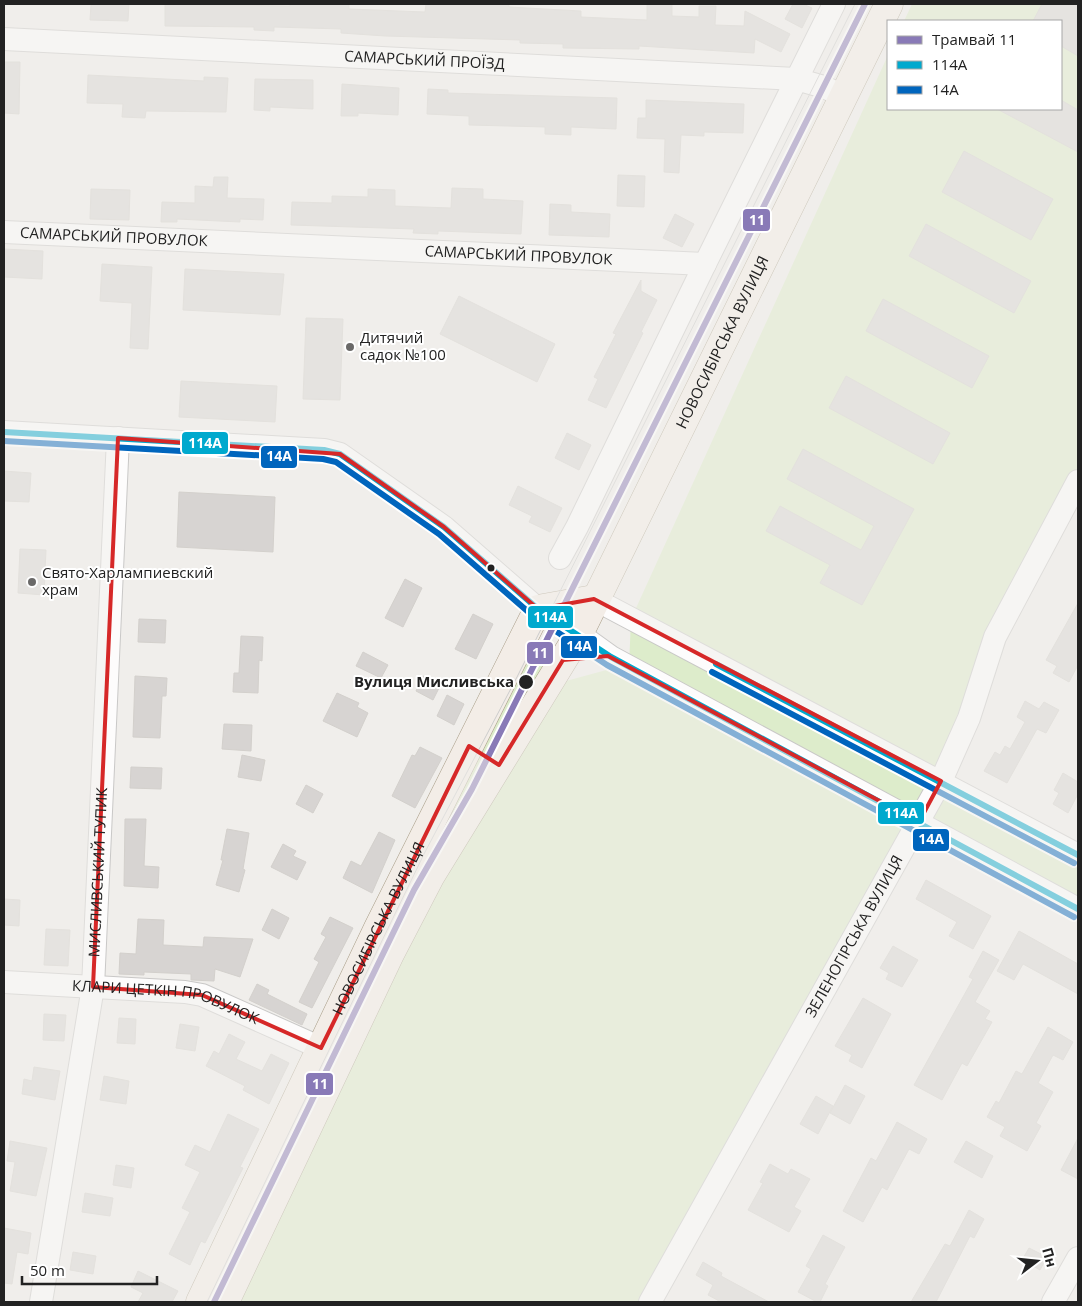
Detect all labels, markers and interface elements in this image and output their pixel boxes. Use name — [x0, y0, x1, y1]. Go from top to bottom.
legend — [887, 20, 1062, 110]
text: Трамвай 11 — [932, 29, 1016, 49]
street label: САМАРСЬКИЙ ПРОЇЗД — [344, 45, 505, 73]
text: 114А — [932, 54, 968, 74]
text: 14А — [932, 79, 959, 99]
line badge: 11 — [742, 208, 771, 232]
text: 11 — [749, 210, 765, 229]
street label: САМАРСЬКИЙ ПРОВУЛОК — [20, 222, 209, 250]
street label: САМАРСЬКИЙ ПРОВУЛОК — [424, 240, 614, 269]
street label: НОВОСИБІРСЬКА ВУЛИЦЯ — [671, 252, 773, 432]
place label: Дитячий садок №100 — [360, 327, 446, 364]
marker: Дитячий садок №100 — [344, 341, 356, 353]
line badge: 114А — [181, 431, 229, 455]
text: 114А — [188, 433, 222, 452]
line badge: 14А — [260, 445, 298, 469]
text: 14А — [266, 446, 292, 465]
place label: Свято-Харлампиевский храм — [42, 562, 213, 599]
unlabelled marker — [486, 563, 496, 573]
marker: Свято-Харлампиевский храм — [26, 576, 38, 588]
line badge: 114А — [527, 605, 574, 629]
text: 114А — [533, 607, 567, 626]
line badge: 14А — [560, 635, 598, 659]
text: 14А — [566, 636, 592, 655]
line badge: 11 — [526, 641, 554, 665]
text: 11 — [532, 643, 548, 662]
place label: Вулиця Мисливська — [354, 671, 514, 691]
marker: Вулиця Мисливська — [517, 673, 535, 691]
street label: МИСЛИВСЬКИЙ ТУПИК — [83, 786, 111, 958]
line badge: 114А — [877, 801, 925, 825]
text: 114А — [884, 803, 918, 822]
line badge: 14А — [912, 828, 950, 852]
text: 14А — [918, 829, 944, 848]
street label: НОВОСИБІРСЬКА ВУЛИЦЯ — [327, 838, 429, 1018]
street label: ЗЕЛЕНОГІРСЬКА ВУЛИЦЯ — [800, 851, 907, 1020]
street label: КЛАРИ ЦЕТКІН ПРОВУЛОК — [72, 975, 263, 1028]
line badge: 11 — [305, 1072, 334, 1096]
text: 11 — [312, 1074, 328, 1093]
north arrow — [1012, 1236, 1062, 1286]
text: Пн — [1038, 1245, 1062, 1269]
scale bar — [22, 1254, 158, 1286]
text: 50 m — [30, 1260, 65, 1280]

